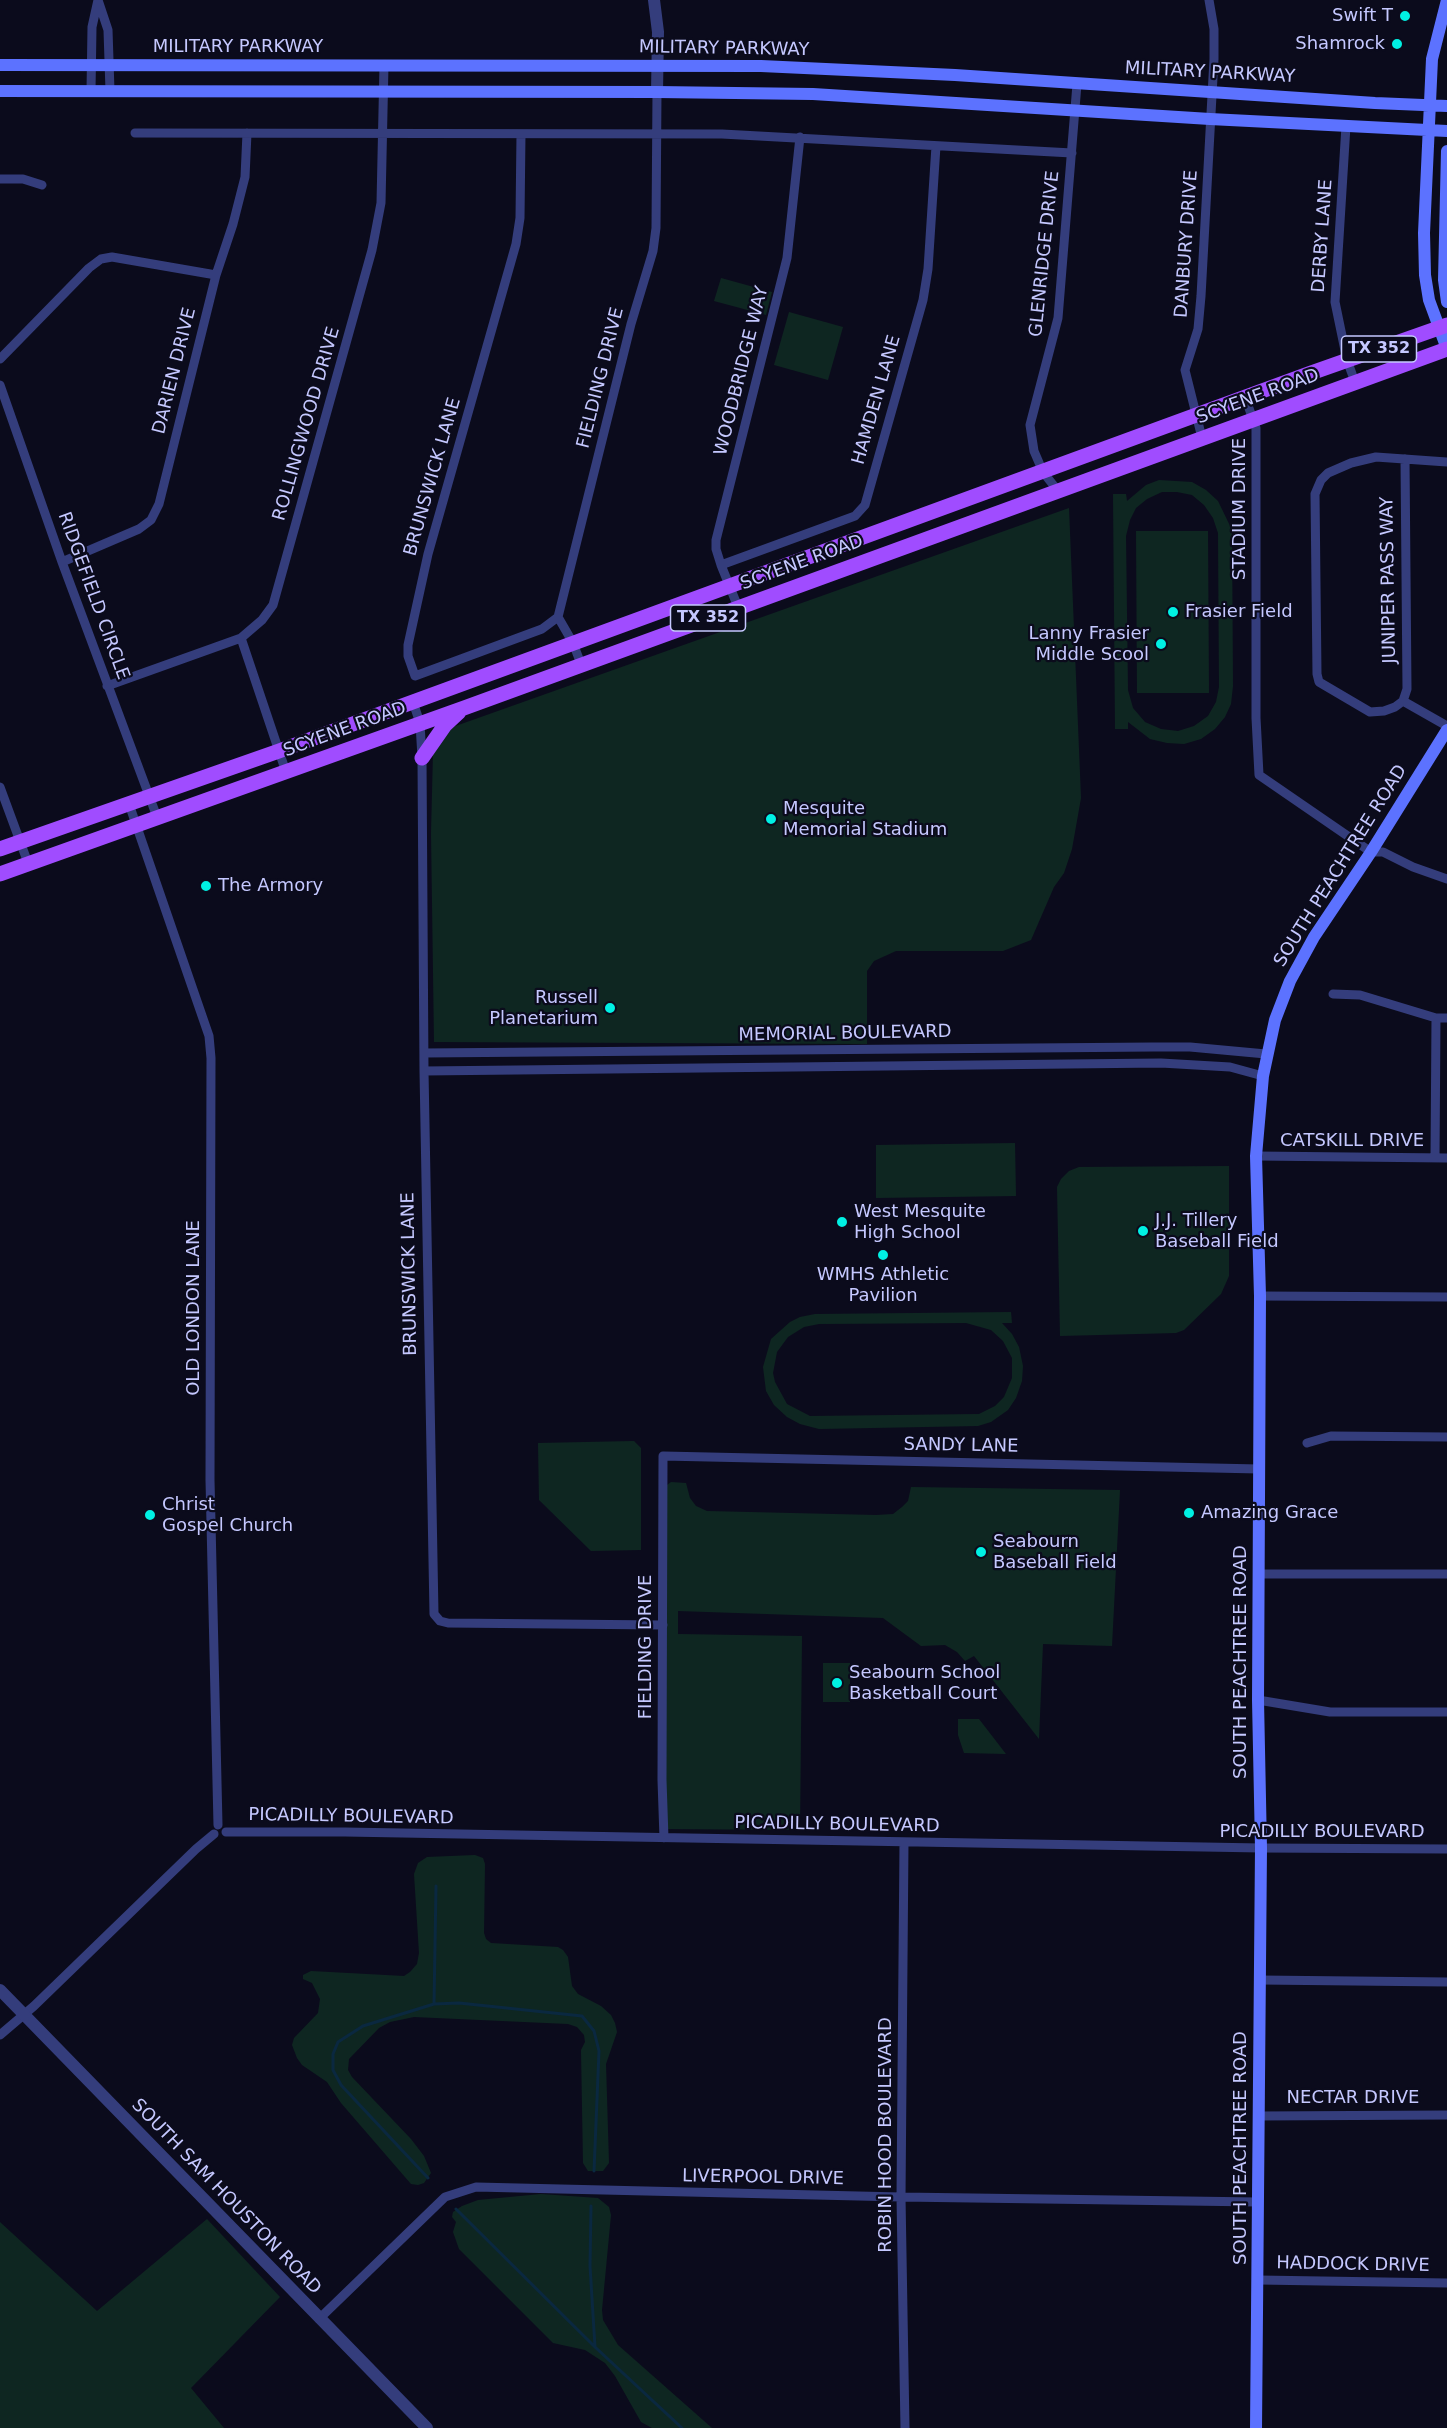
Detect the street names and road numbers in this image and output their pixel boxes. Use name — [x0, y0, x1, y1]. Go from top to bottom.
street label: MILITARY PARKWAY — [153, 36, 323, 58]
street label: MILITARY PARKWAY — [639, 37, 809, 61]
street label: MILITARY PARKWAY — [1124, 58, 1296, 88]
street label: DANBURY DRIVE — [1171, 169, 1203, 319]
street label: GLENRIDGE DRIVE — [1026, 170, 1064, 338]
street label: DERBY LANE — [1308, 179, 1338, 293]
street label: WOODBRIDGE WAY — [710, 284, 774, 458]
street label: FIELDING DRIVE — [573, 305, 629, 451]
street label: DARIEN DRIVE — [149, 306, 201, 436]
street label: ROLLINGWOOD DRIVE — [269, 325, 345, 523]
street label: HAMDEN LANE — [848, 333, 906, 467]
road number: TX 352 — [1342, 336, 1416, 362]
street label: SCYENE ROAD — [1194, 365, 1322, 429]
street label: BRUNSWICK LANE — [400, 395, 466, 559]
street label: STADIUM DRIVE — [1229, 438, 1251, 580]
street label: JUNIPER PASS WAY — [1377, 496, 1401, 664]
street label: RIDGEFIELD CIRCLE — [53, 509, 133, 683]
street label: SCYENE ROAD — [738, 531, 866, 595]
road number: TX 352 — [670, 605, 746, 631]
street label: SCYENE ROAD — [281, 698, 409, 762]
street label: SOUTH PEACHTREE ROAD — [1270, 761, 1412, 971]
street label: MEMORIAL BOULEVARD — [738, 1021, 952, 1047]
street label: CATSKILL DRIVE — [1280, 1130, 1424, 1152]
street label: BRUNSWICK LANE — [398, 1192, 422, 1356]
street label: OLD LONDON LANE — [183, 1220, 205, 1396]
street label: SANDY LANE — [903, 1434, 1019, 1458]
street label: SOUTH PEACHTREE ROAD — [1230, 1545, 1252, 1779]
street label: FIELDING DRIVE — [635, 1575, 657, 1719]
street label: PICADILLY BOULEVARD — [248, 1804, 454, 1830]
street label: PICADILLY BOULEVARD — [734, 1812, 940, 1838]
street label: PICADILLY BOULEVARD — [1219, 1821, 1425, 1843]
street label: ROBIN HOOD BOULEVARD — [875, 2017, 897, 2253]
street label: SOUTH PEACHTREE ROAD — [1230, 2031, 1252, 2265]
street label: NECTAR DRIVE — [1287, 2087, 1419, 2109]
street label: SOUTH SAM HOUSTON ROAD — [127, 2095, 325, 2299]
street label: LIVERPOOL DRIVE — [682, 2166, 844, 2190]
street label: HADDOCK DRIVE — [1276, 2253, 1430, 2277]

